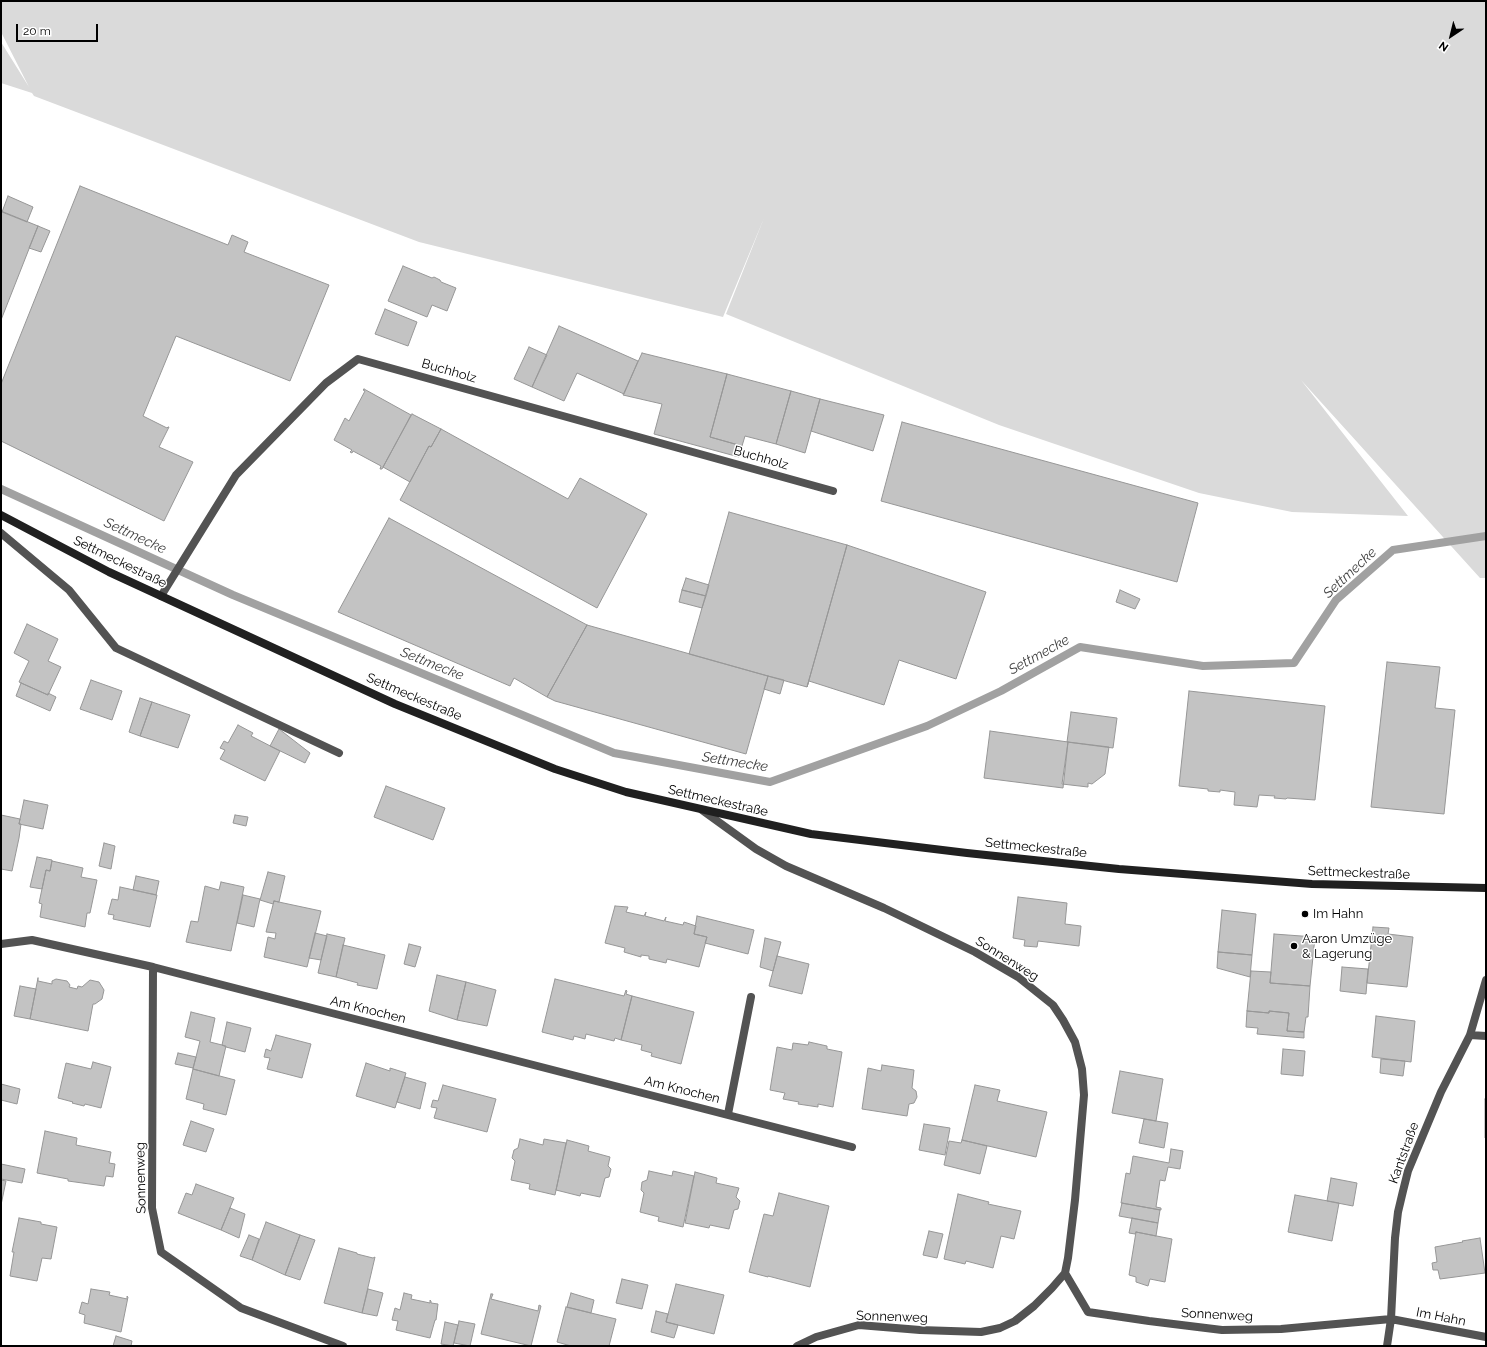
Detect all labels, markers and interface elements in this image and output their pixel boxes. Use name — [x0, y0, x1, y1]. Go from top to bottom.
scale bar — [18, 16, 100, 42]
north arrow — [1431, 16, 1471, 56]
text: 20 m — [23, 24, 51, 38]
text: N — [1437, 39, 1451, 54]
street label: Buchholz — [420, 356, 478, 386]
street label: Buchholz — [732, 443, 790, 473]
water label: Settmecke — [101, 514, 169, 558]
street label: Settmeckestraße — [71, 533, 169, 591]
water label: Settmecke — [1320, 544, 1380, 602]
water label: Settmecke — [1006, 631, 1072, 679]
water label: Settmecke — [398, 644, 466, 684]
street label: Settmeckestraße — [364, 670, 464, 724]
water label: Settmecke — [701, 748, 769, 776]
street label: Settmeckestraße — [667, 782, 769, 820]
street label: Settmeckestraße — [984, 835, 1088, 861]
street label: Settmeckestraße — [1308, 863, 1410, 883]
place label: Im Hahn — [1313, 906, 1363, 922]
marker: Im Hahn — [1300, 909, 1310, 919]
place label: Aaron Umzüge & Lagerung — [1302, 931, 1392, 962]
street label: Sonnenweg — [972, 933, 1042, 985]
marker: Aaron Umzüge & Lagerung — [1289, 941, 1299, 951]
street label: Am Knochen — [328, 993, 408, 1027]
street label: Am Knochen — [642, 1073, 722, 1107]
street label: Kantstraße — [1386, 1120, 1422, 1186]
street label: Sonnenweg — [133, 1142, 149, 1214]
street label: Sonnenweg — [1181, 1305, 1253, 1325]
street label: Im Hahn — [1415, 1305, 1467, 1329]
street label: Sonnenweg — [856, 1308, 928, 1326]

